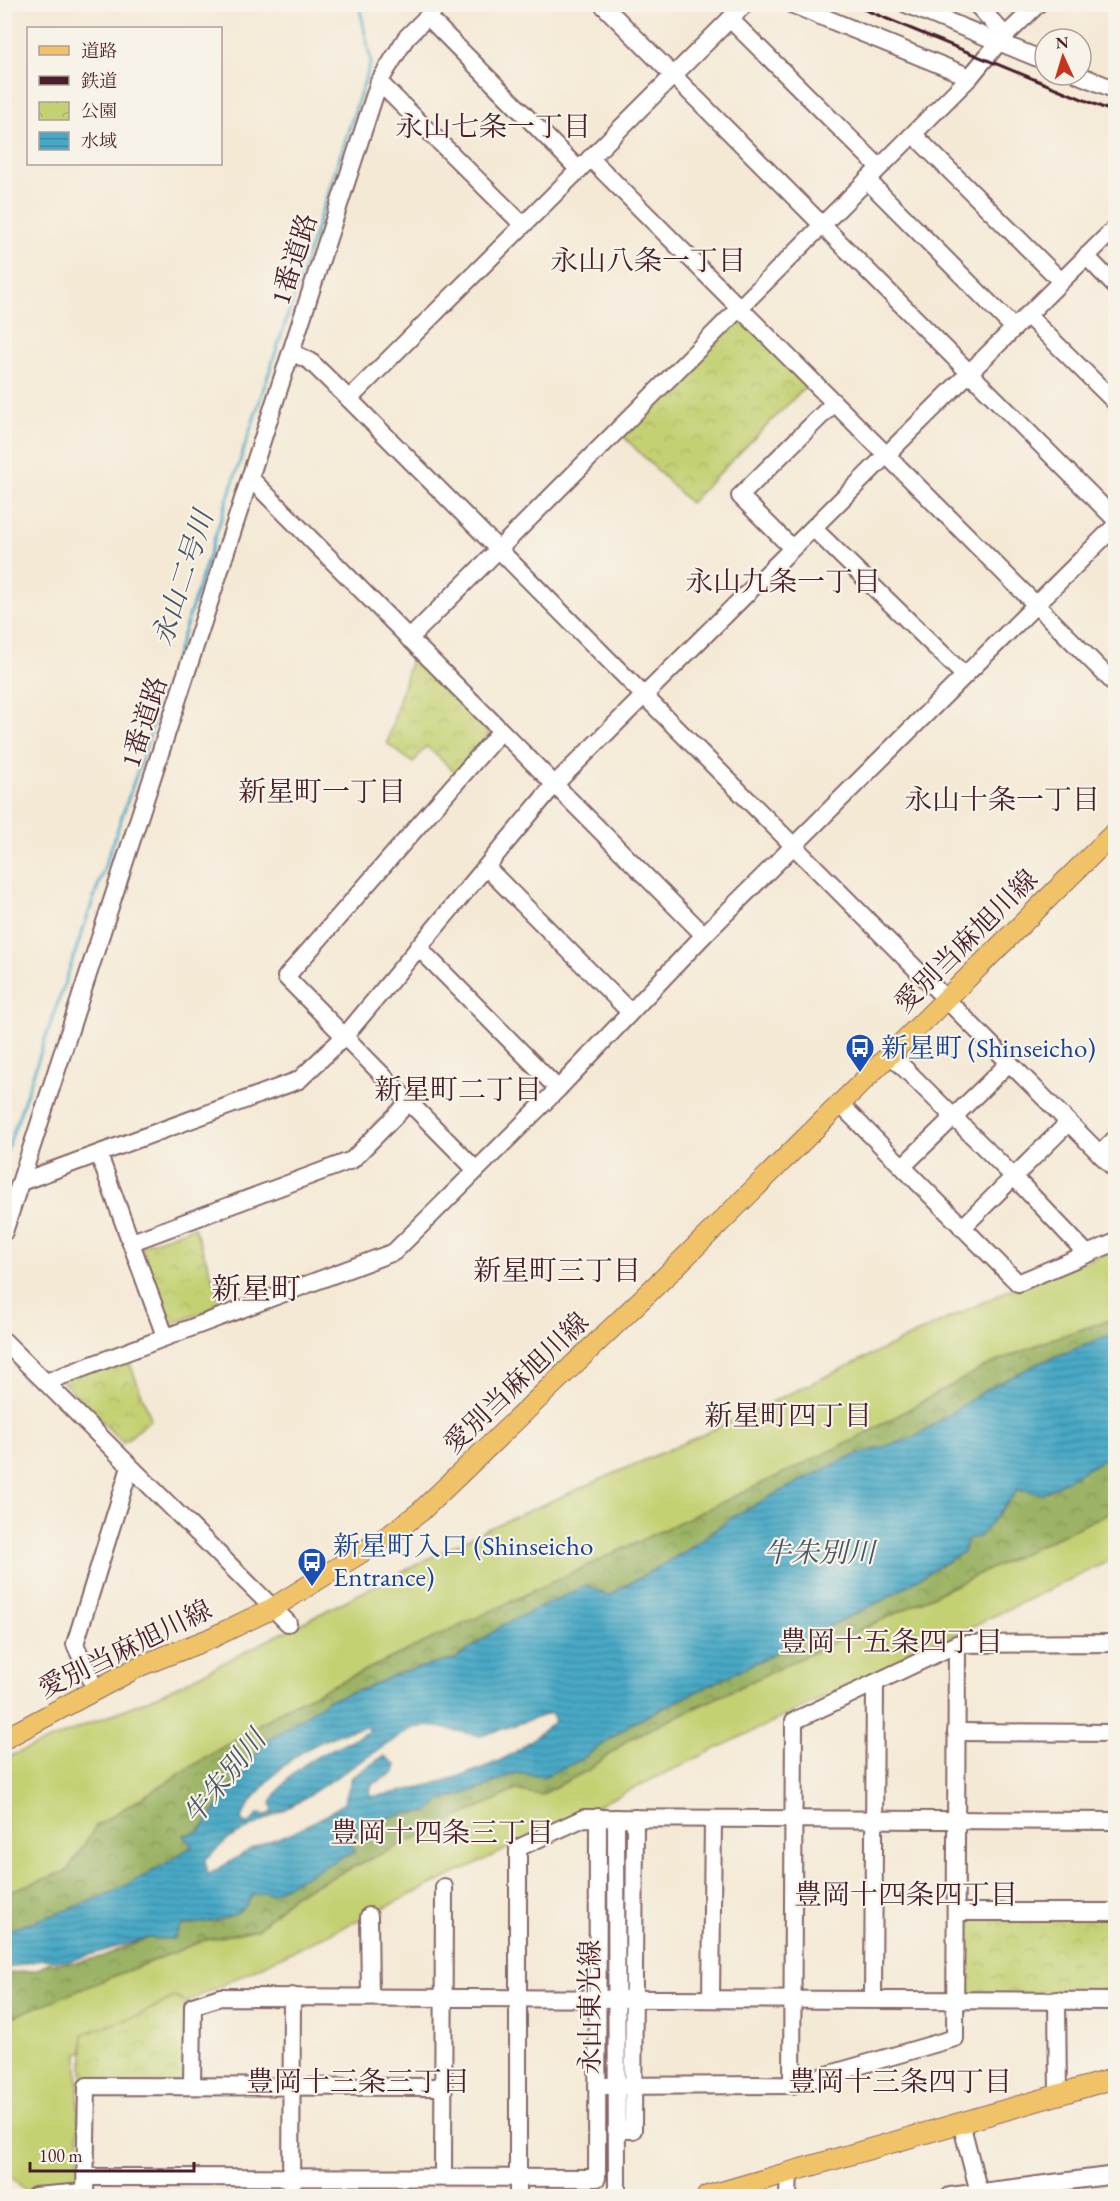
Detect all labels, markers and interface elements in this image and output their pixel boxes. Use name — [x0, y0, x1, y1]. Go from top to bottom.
legend — [27, 27, 222, 165]
north arrow — [1033, 27, 1093, 87]
text: N — [1055, 32, 1069, 53]
text: 道路 — [81, 39, 117, 62]
text: 鉄道 — [81, 69, 117, 92]
text: 公園 — [81, 99, 117, 122]
district label: 永山七条一丁目 — [395, 108, 591, 144]
text: 水域 — [81, 129, 117, 152]
street label: 1番道路 — [262, 209, 325, 309]
district label: 永山八条一丁目 — [550, 242, 746, 278]
water label: 永山二号川 — [143, 503, 222, 650]
district label: 永山九条一丁目 — [685, 563, 881, 599]
street label: 1番道路 — [112, 672, 175, 772]
district label: 新星町一丁目 — [238, 773, 406, 809]
district label: 永山十条一丁目 — [904, 781, 1100, 817]
street label: 愛別当麻旭川線 — [886, 861, 1045, 1020]
place label: 新星町 (Shinseicho) — [881, 1030, 1096, 1065]
bus stop icon: 新星町 (Shinseicho) — [844, 1032, 876, 1074]
district label: 新星町二丁目 — [374, 1071, 542, 1107]
district label: 新星町三丁目 — [473, 1252, 641, 1288]
district label: 新星町 — [211, 1269, 301, 1308]
street label: 愛別当麻旭川線 — [436, 1304, 596, 1461]
district label: 新星町四丁目 — [704, 1397, 872, 1433]
place label: 新星町入口 (Shinseicho Entrance) — [333, 1528, 593, 1594]
water label: 牛朱別川 — [763, 1534, 878, 1570]
bus stop icon: 新星町入口 (Shinseicho Entrance) — [296, 1546, 328, 1588]
street label: 愛別当麻旭川線 — [32, 1591, 217, 1706]
district label: 豊岡十五条四丁目 — [779, 1623, 1003, 1659]
water label: 牛朱別川 — [175, 1720, 275, 1832]
district label: 豊岡十四条三丁目 — [330, 1814, 554, 1850]
district label: 豊岡十四条四丁目 — [794, 1876, 1018, 1912]
street label: 永山東光線 — [572, 1940, 607, 2075]
district label: 豊岡十三条三丁目 — [246, 2063, 470, 2099]
district label: 豊岡十三条四丁目 — [788, 2063, 1012, 2099]
scale bar — [30, 2135, 194, 2173]
text: 100 m — [39, 2144, 83, 2167]

